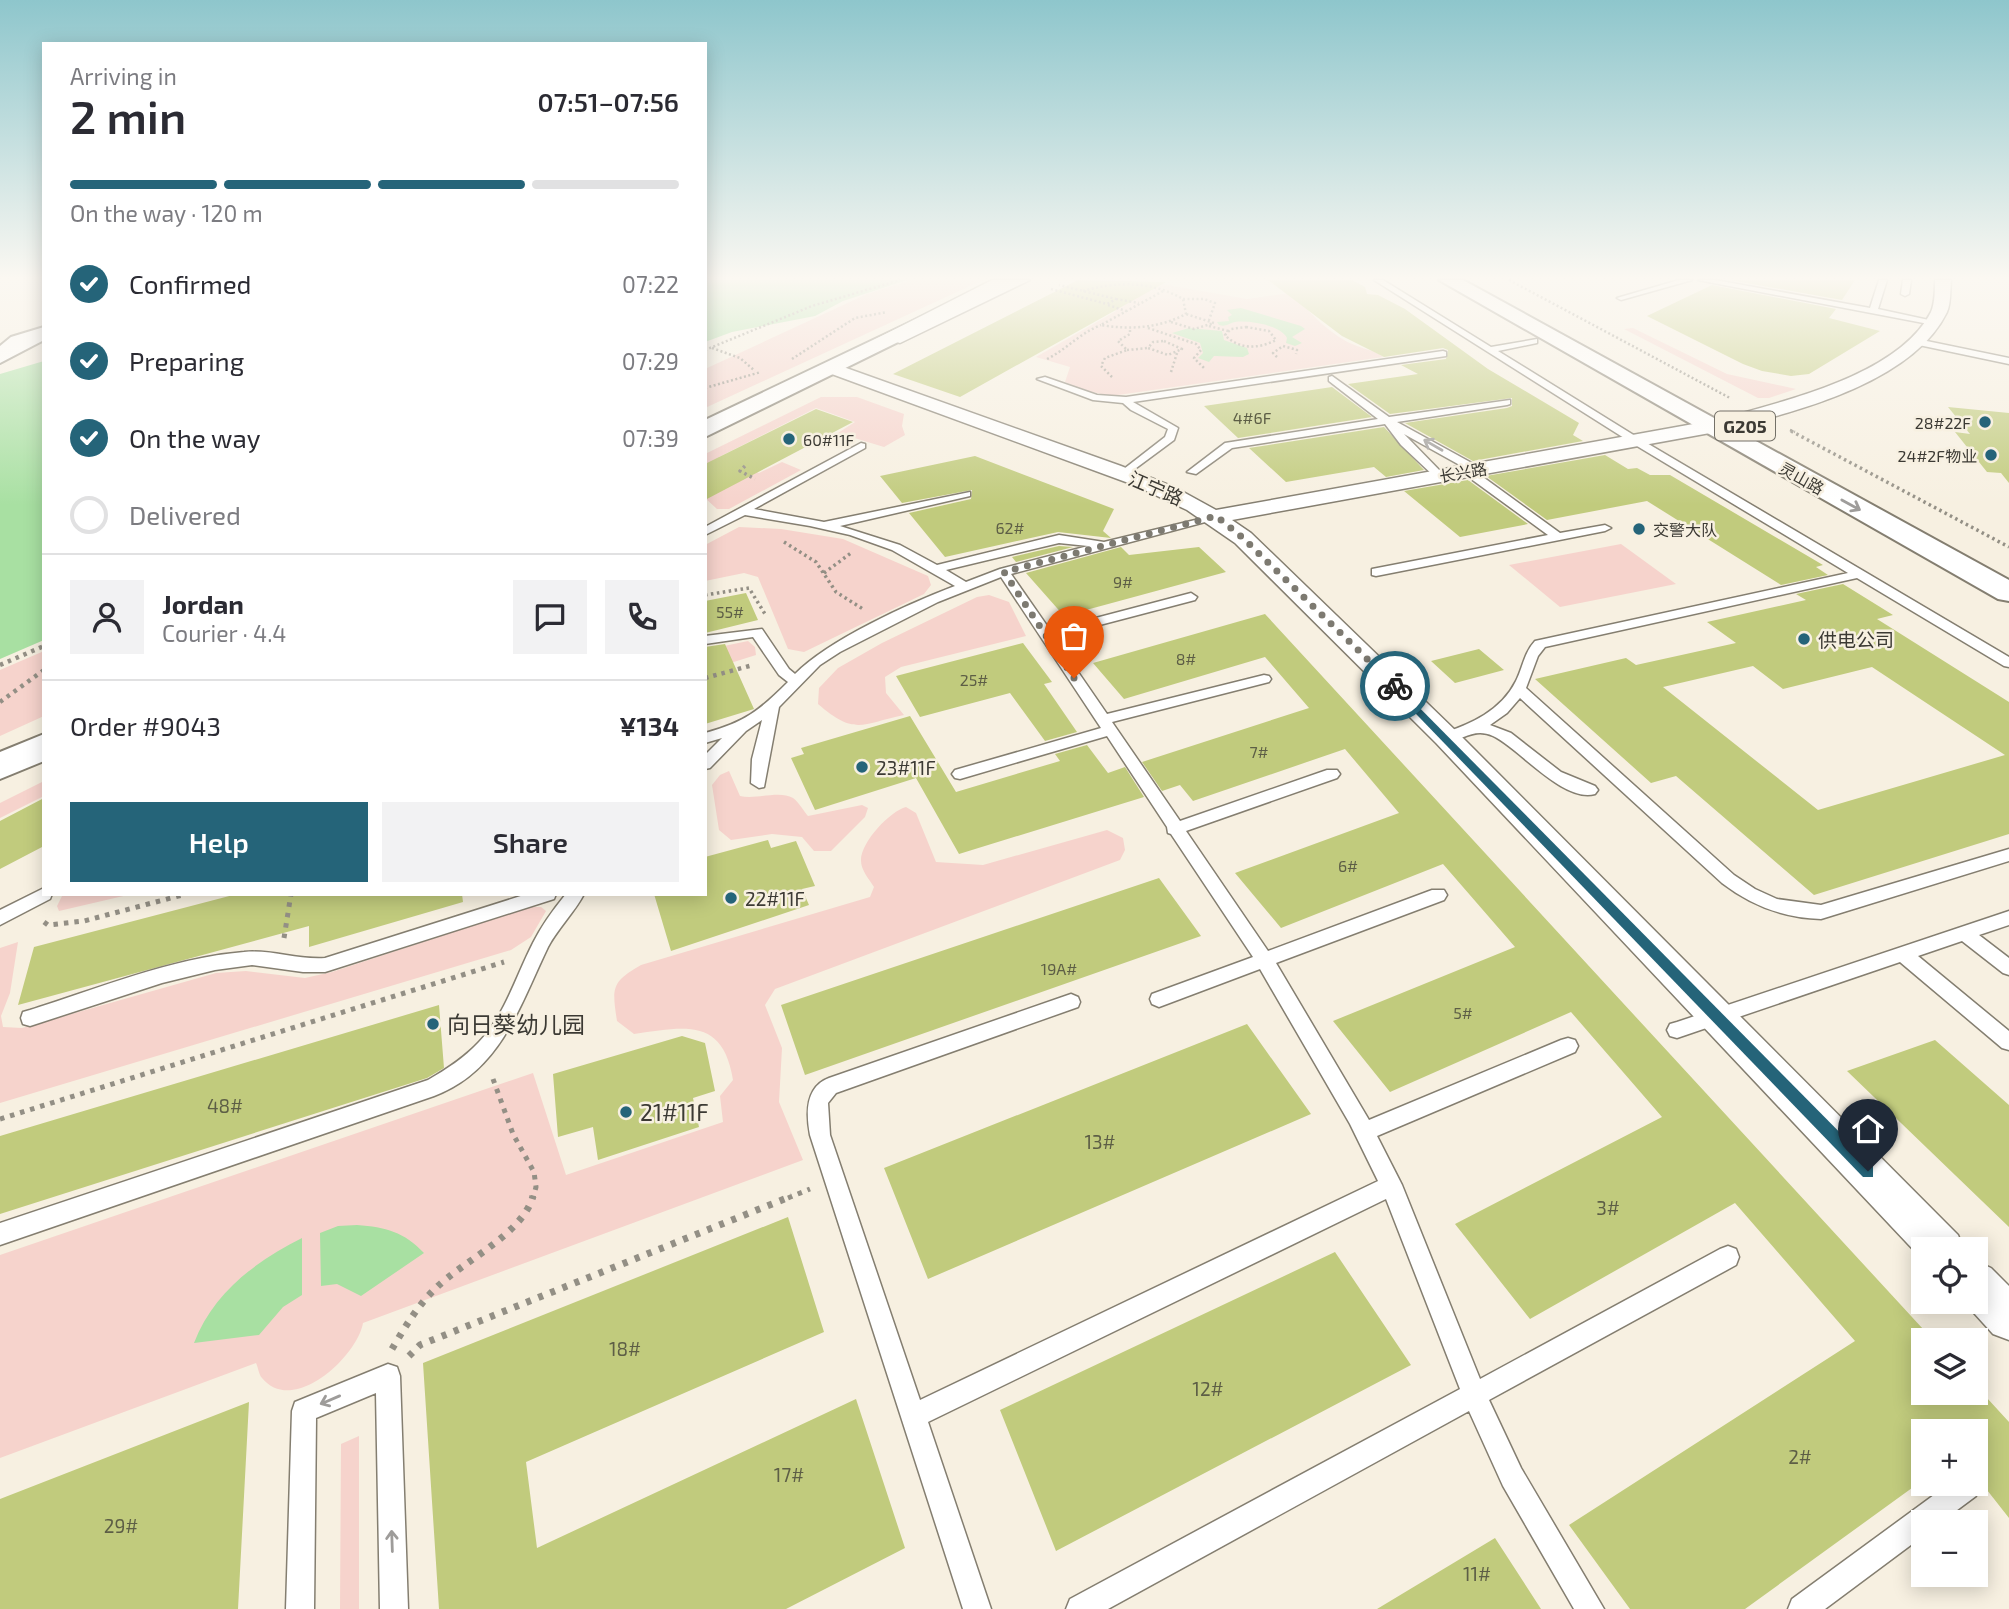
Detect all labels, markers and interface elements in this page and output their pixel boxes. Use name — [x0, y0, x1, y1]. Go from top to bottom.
text: Arriving in — [70, 62, 177, 90]
text: 07:51–07:56 — [538, 86, 679, 117]
text: 2 min — [70, 88, 186, 143]
text: On the way · 120 m — [70, 199, 263, 227]
icon: check — [70, 265, 108, 303]
text: Confirmed — [129, 268, 252, 299]
text: 07:22 — [622, 270, 679, 298]
icon: check — [70, 342, 108, 380]
text: Preparing — [129, 345, 244, 376]
text: 07:29 — [622, 347, 679, 375]
house number: 4#6F — [1233, 408, 1272, 427]
road number: G205 — [1715, 412, 1775, 440]
place label: 28#22F — [1915, 413, 1971, 432]
marker: 28#22F — [1977, 414, 1993, 430]
icon: check — [70, 419, 108, 457]
text: On the way — [129, 422, 260, 453]
text: 07:39 — [622, 424, 679, 452]
place label: 60#11F — [803, 430, 854, 449]
marker: 60#11F — [781, 431, 797, 447]
one-way arrow — [1423, 437, 1443, 451]
place label: 24#2F物业 — [1898, 446, 1977, 465]
marker: 24#2F物业 — [1983, 447, 1999, 463]
street label: 长兴路 — [1438, 458, 1488, 486]
street label: 灵山路 — [1776, 458, 1828, 498]
street label: 江宁路 — [1125, 466, 1187, 510]
text: Delivered — [129, 499, 241, 530]
one-way arrow — [1840, 499, 1861, 512]
house number: 62# — [995, 518, 1025, 537]
place label: 交警大队 — [1653, 520, 1717, 539]
marker: 交警大队 — [1631, 521, 1647, 537]
house number: 9# — [1113, 572, 1133, 591]
button: person — [70, 580, 144, 654]
button: chat — [513, 580, 587, 654]
button: phone — [605, 580, 679, 654]
text: Jordan — [162, 588, 244, 619]
house number: 55# — [716, 602, 744, 621]
pin — [1044, 606, 1104, 678]
icon: bag — [1055, 617, 1093, 655]
text: Courier · 4.4 — [162, 619, 286, 647]
place label: 供电公司 — [1818, 628, 1894, 651]
marker: 供电公司 — [1796, 631, 1812, 647]
house number: 8# — [1176, 649, 1196, 668]
courier — [1360, 651, 1430, 721]
icon: bike — [1376, 667, 1414, 705]
house number: 25# — [960, 670, 988, 689]
text: Order #9043 — [70, 710, 221, 741]
text: ¥134 — [619, 710, 679, 741]
house number: 7# — [1249, 742, 1269, 761]
place label: 23#11F — [876, 756, 936, 779]
marker: 23#11F — [854, 759, 870, 775]
button: Help — [70, 802, 368, 882]
button: Share — [382, 802, 679, 882]
house number: 6# — [1338, 856, 1358, 875]
place label: 22#11F — [745, 887, 805, 910]
marker: 22#11F — [723, 890, 739, 906]
house number: 19A# — [1041, 959, 1077, 978]
house number: 5# — [1453, 1003, 1473, 1022]
place label: 向日葵幼儿园 — [447, 1010, 585, 1038]
marker: 向日葵幼儿园 — [425, 1016, 441, 1032]
house number: 48# — [207, 1094, 243, 1117]
place label: 21#11F — [640, 1098, 709, 1126]
pin — [1838, 1099, 1898, 1171]
marker: 21#11F — [618, 1104, 634, 1120]
icon: home — [1849, 1110, 1887, 1148]
house number: 13# — [1084, 1130, 1116, 1153]
house number: 3# — [1596, 1196, 1620, 1219]
map controls — [1911, 1237, 1988, 1587]
button: locate — [1911, 1237, 1988, 1314]
button: layers — [1911, 1328, 1988, 1405]
house number: 18# — [609, 1337, 641, 1360]
house number: 12# — [1192, 1377, 1224, 1400]
one-way arrow — [320, 1394, 341, 1407]
button: + — [1911, 1419, 1988, 1496]
house number: 2# — [1788, 1445, 1812, 1468]
house number: 17# — [774, 1463, 804, 1486]
button: − — [1911, 1510, 1988, 1587]
house number: 29# — [104, 1514, 138, 1537]
one-way arrow — [385, 1530, 399, 1553]
house number: 11# — [1463, 1562, 1491, 1585]

